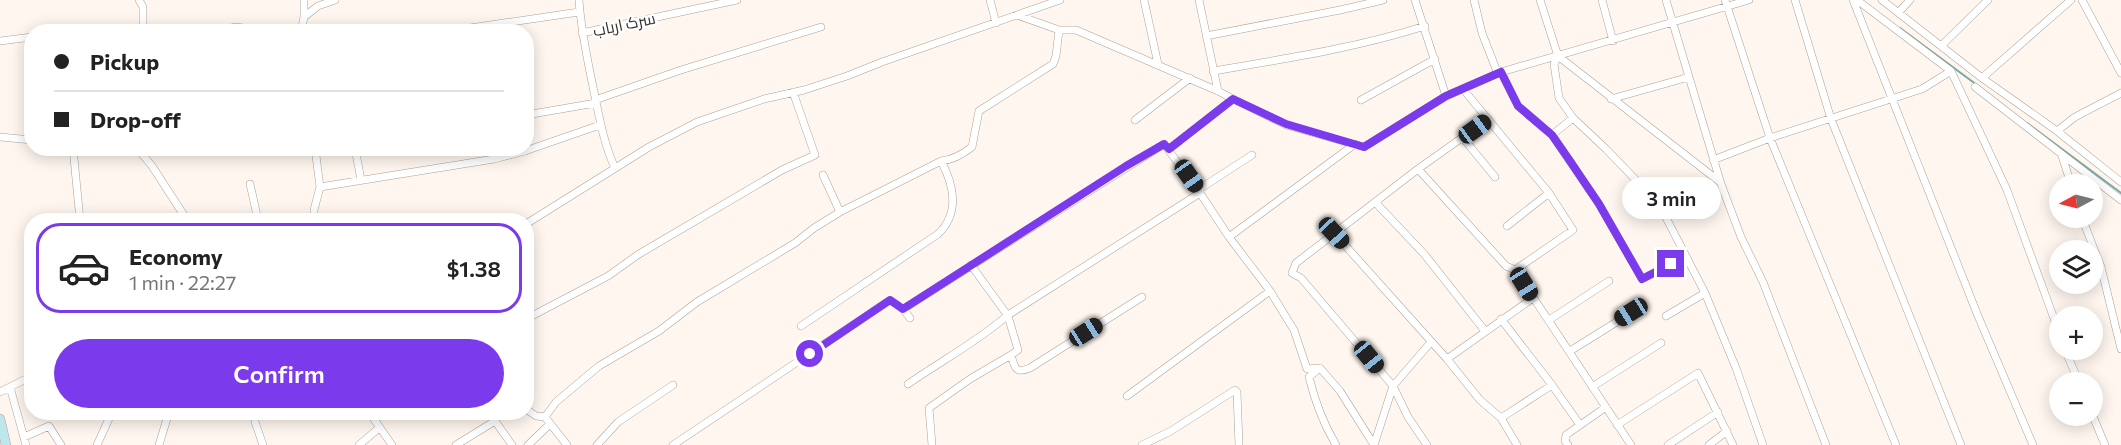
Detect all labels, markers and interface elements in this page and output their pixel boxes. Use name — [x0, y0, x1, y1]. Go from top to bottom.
street label: سرک ارباب — [591, 8, 657, 40]
text: Pickup — [90, 48, 159, 75]
text: Drop-off — [90, 106, 181, 133]
car — [1455, 111, 1495, 147]
car — [1171, 156, 1207, 196]
north arrow — [2049, 174, 2103, 228]
map controls — [2049, 174, 2103, 426]
callout: 3 min — [1622, 177, 1720, 219]
text: 3 min — [1647, 186, 1696, 210]
car — [1315, 214, 1353, 252]
button: layers — [2049, 240, 2103, 294]
icon: car — [57, 241, 111, 295]
text: Economy — [129, 243, 223, 270]
route end — [1657, 250, 1684, 277]
text: $1.38 — [447, 255, 501, 282]
car — [1507, 264, 1541, 304]
text: 1 min · 22:27 — [129, 270, 236, 294]
car — [1611, 295, 1651, 329]
button: + — [2049, 306, 2103, 360]
car — [1066, 315, 1106, 349]
car — [1351, 337, 1387, 377]
button: Confirm — [54, 339, 504, 408]
route start — [796, 340, 823, 367]
button: − — [2049, 372, 2103, 426]

